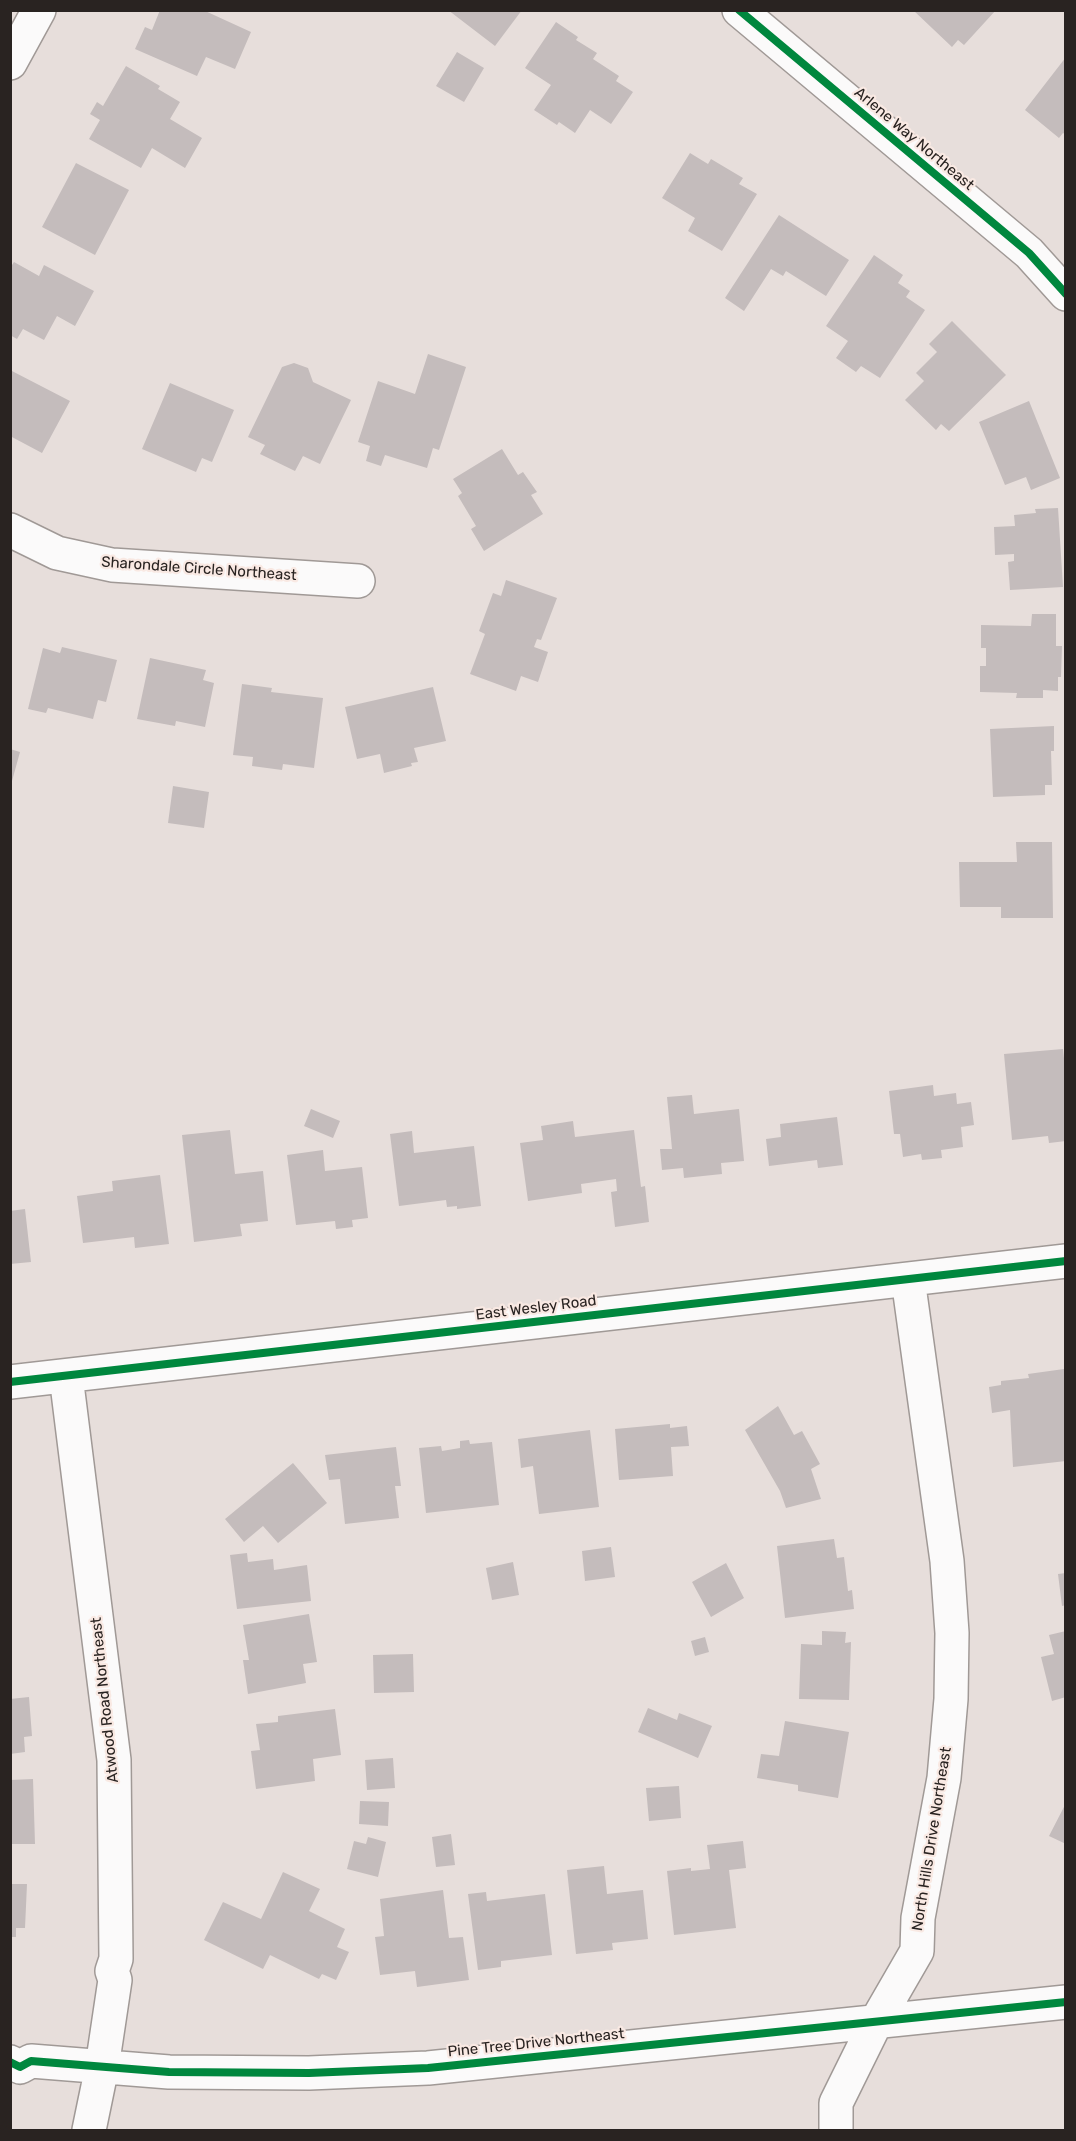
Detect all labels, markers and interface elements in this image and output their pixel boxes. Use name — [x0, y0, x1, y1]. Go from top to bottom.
street label: Arlene Way Northeast — [851, 84, 977, 194]
street label: Sharondale Circle Northeast — [101, 553, 297, 585]
street label: East Wesley Road — [475, 1292, 597, 1324]
street label: Atwood Road Northeast — [87, 1616, 123, 1784]
street label: North Hills Drive Northeast — [909, 1746, 955, 1932]
street label: Pine Tree Drive Northeast — [447, 2025, 625, 2061]

